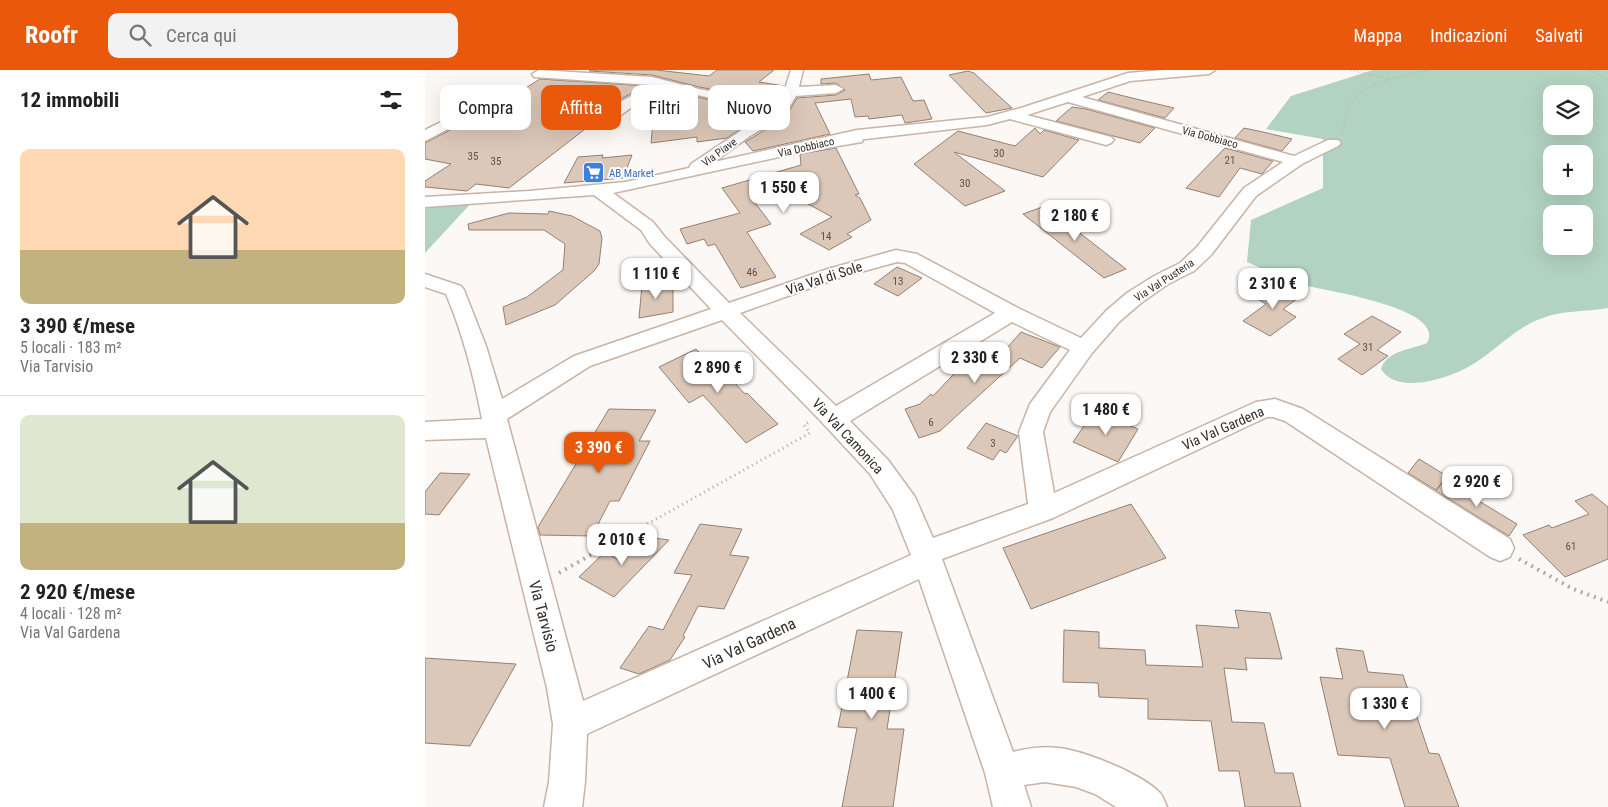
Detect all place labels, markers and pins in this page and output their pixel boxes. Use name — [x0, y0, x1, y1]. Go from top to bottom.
supermarket icon: AB Market — [581, 161, 605, 185]
place label: AB Market — [609, 167, 654, 180]
pin: 1 550 € — [738, 172, 830, 214]
pin: 2 180 € — [1029, 200, 1121, 242]
pin: 1 110 € — [610, 258, 702, 300]
pin: 2 310 € — [1227, 268, 1319, 310]
pin: 2 330 € — [929, 342, 1021, 384]
pin: 2 890 € — [672, 352, 764, 394]
pin: 1 480 € — [1060, 394, 1152, 436]
pin: 3 390 € — [553, 432, 645, 474]
pin: 2 920 € — [1431, 466, 1523, 508]
pin: 2 010 € — [576, 524, 668, 566]
pin: 1 400 € — [826, 678, 918, 720]
pin: 1 330 € — [1339, 688, 1431, 730]

